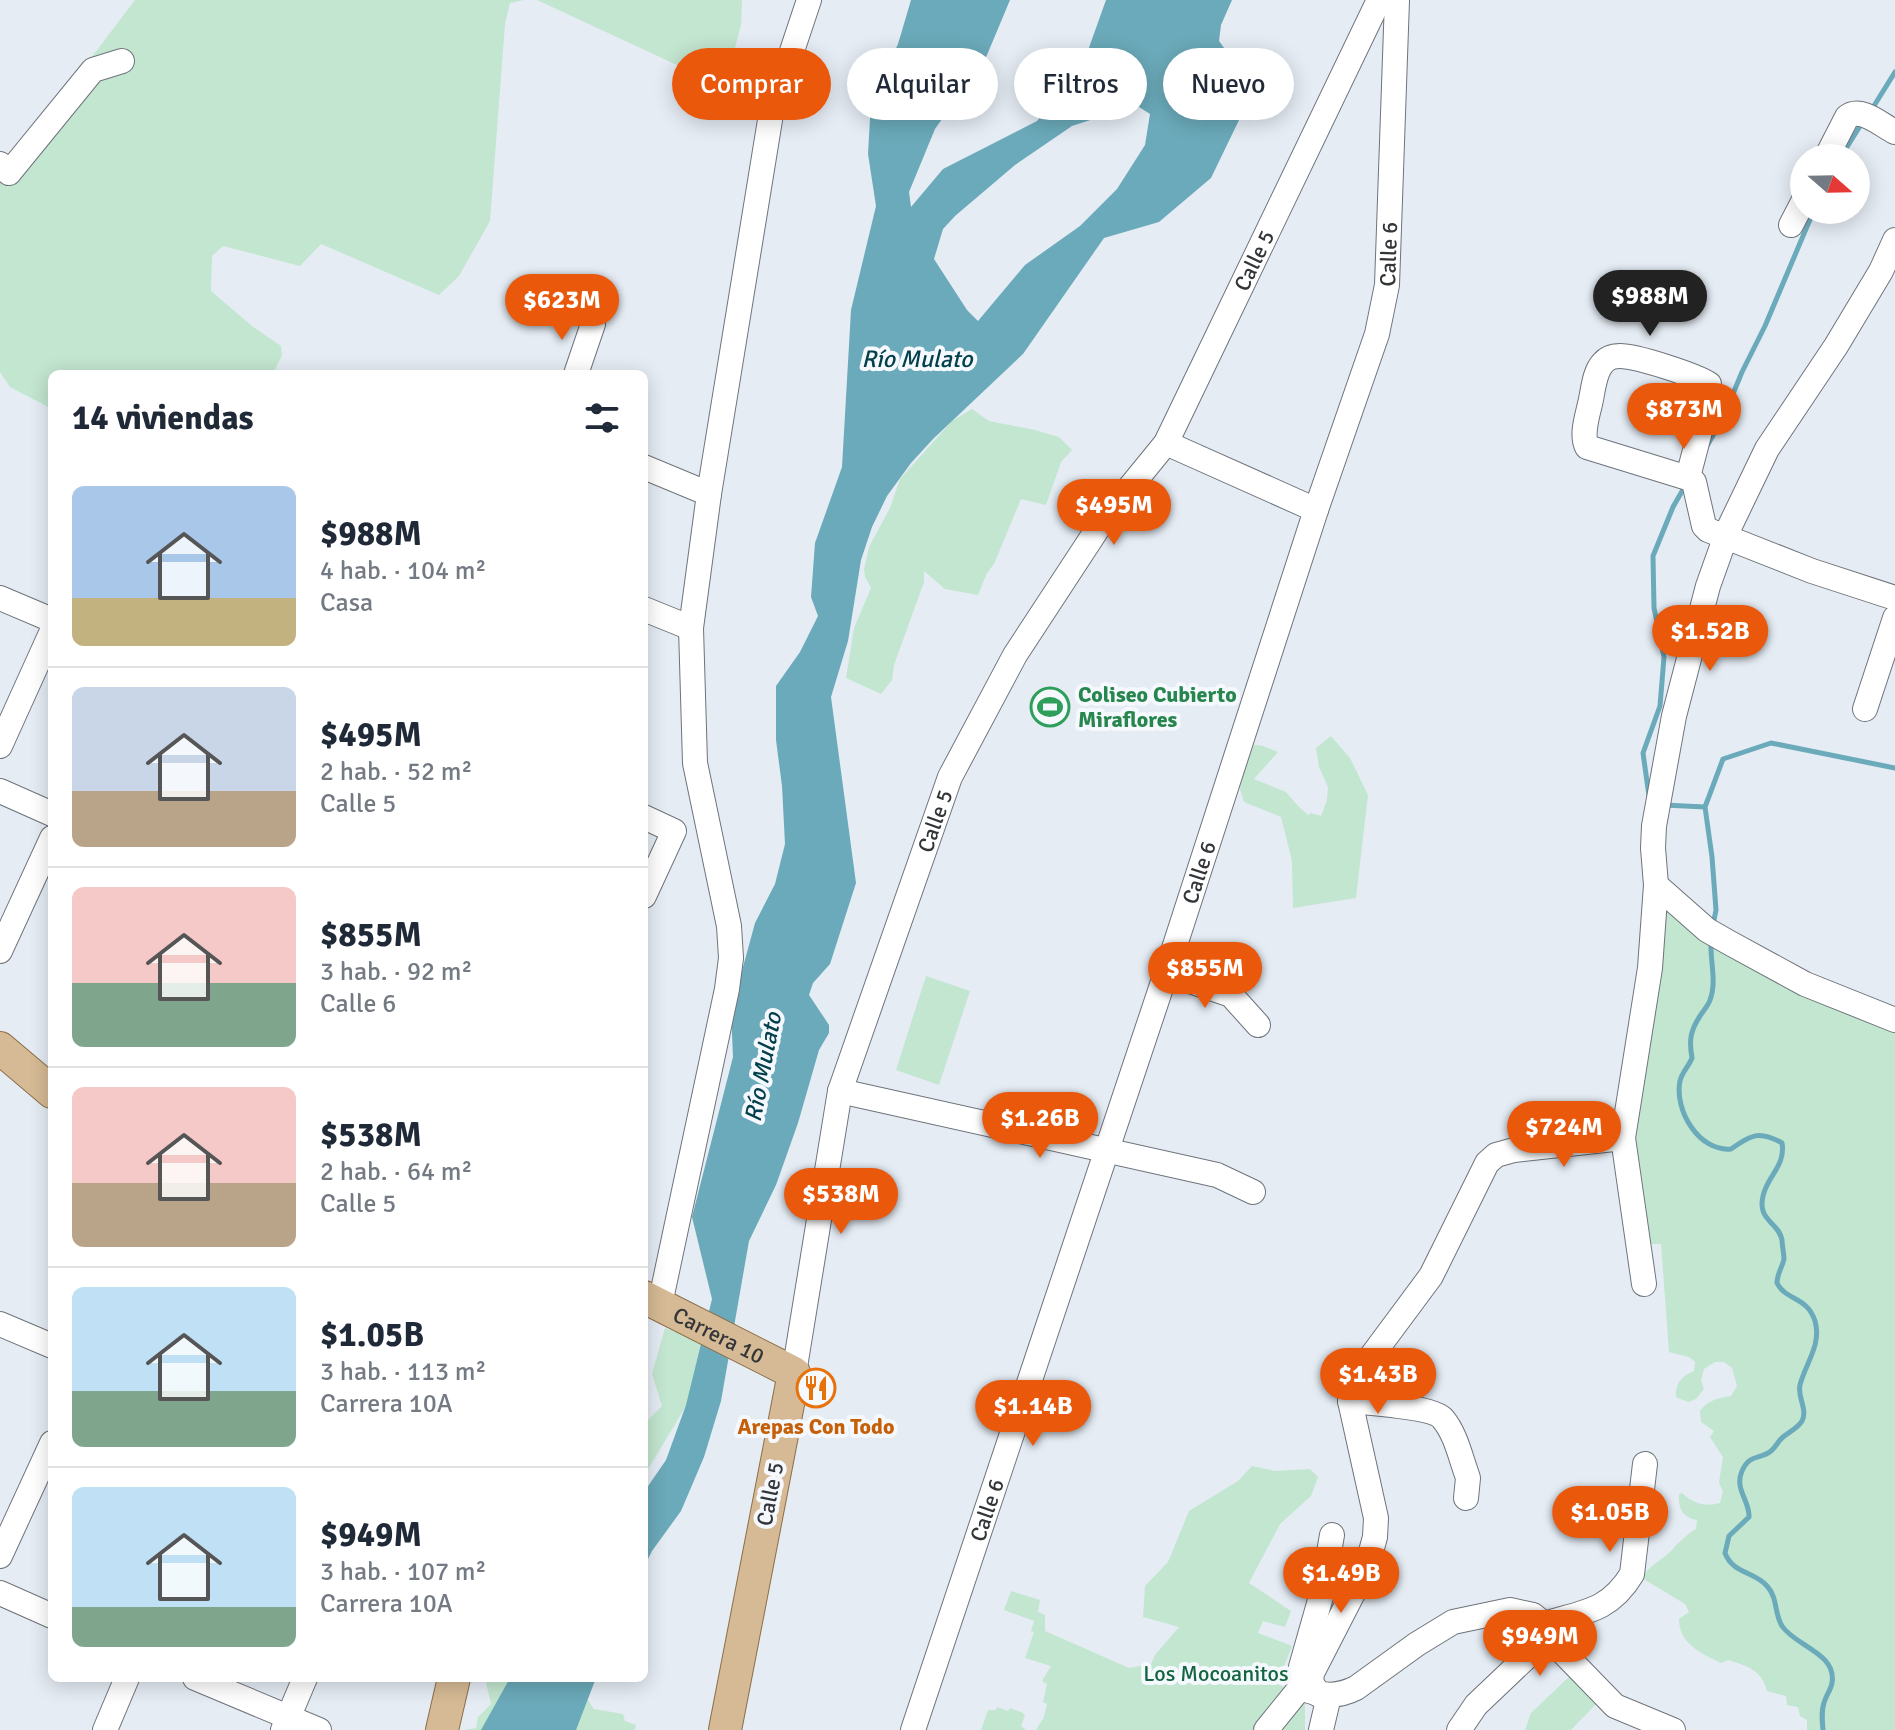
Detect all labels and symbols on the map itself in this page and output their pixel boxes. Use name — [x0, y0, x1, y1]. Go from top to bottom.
north arrow — [1790, 144, 1870, 224]
street label: Calle 6 — [1373, 221, 1403, 287]
street label: Calle 5 — [1228, 225, 1280, 295]
pin: $988M — [1594, 270, 1706, 338]
pin: $623M — [506, 274, 618, 342]
water label: Río Mulato — [862, 344, 974, 374]
pin: $873M — [1628, 383, 1740, 451]
pin: $495M — [1058, 479, 1170, 547]
pin: $1.52B — [1645, 605, 1775, 673]
place label: Coliseo Cubierto Miraflores — [1078, 681, 1237, 733]
sports icon: Coliseo Cubierto Miraflores — [1029, 686, 1071, 728]
street label: Calle 5 — [911, 786, 958, 856]
street label: Calle 6 — [1176, 837, 1221, 907]
pin: $855M — [1149, 942, 1261, 1010]
water label: Río Mulato — [738, 1008, 789, 1124]
pin: $1.26B — [975, 1092, 1105, 1160]
pin: $724M — [1508, 1101, 1620, 1169]
pin: $538M — [785, 1168, 897, 1236]
street label: Carrera 10 — [669, 1301, 769, 1369]
pin: $1.43B — [1313, 1348, 1443, 1416]
restaurant icon: Arepas Con Todo — [795, 1367, 837, 1409]
pin: $1.14B — [968, 1380, 1098, 1448]
place label: Arepas Con Todo — [738, 1413, 894, 1440]
street label: Calle 5 — [751, 1460, 789, 1528]
street label: Calle 6 — [964, 1475, 1010, 1545]
pin: $1.05B — [1545, 1486, 1675, 1554]
pin: $1.49B — [1276, 1547, 1406, 1615]
pin: $949M — [1484, 1610, 1596, 1678]
park label: Los Mocoanitos — [1143, 1660, 1289, 1687]

